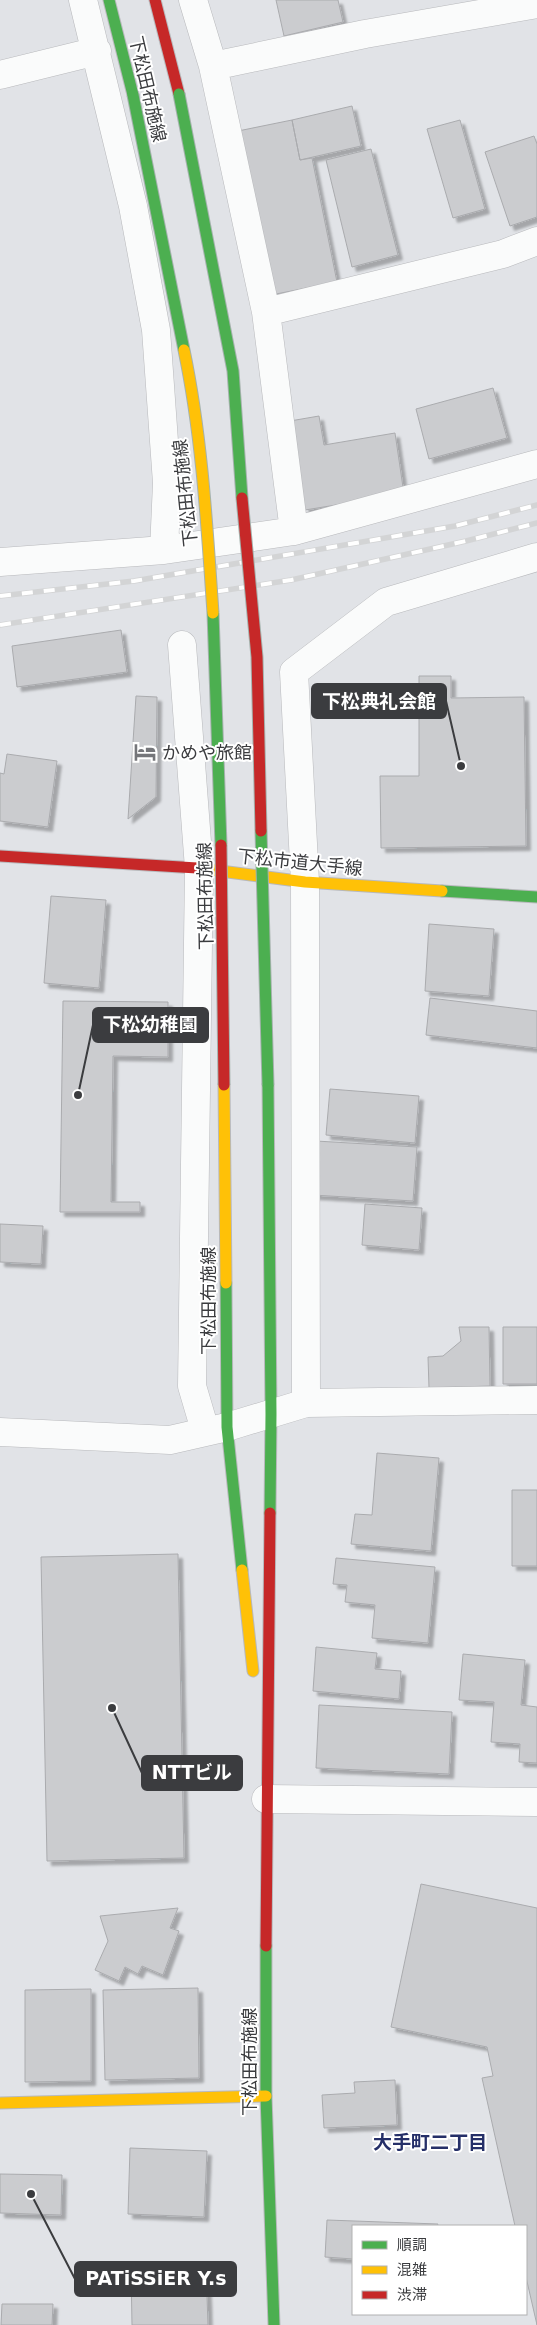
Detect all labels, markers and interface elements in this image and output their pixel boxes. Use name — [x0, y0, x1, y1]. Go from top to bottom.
street label: 下松田布施線 — [126, 34, 170, 144]
street label: 下松田布施線 — [169, 438, 201, 548]
callout: 下松典礼会館 — [312, 684, 446, 718]
text: 下松典礼会館 — [322, 690, 436, 712]
hotel icon: かめや旅館 — [132, 739, 158, 765]
place label: かめや旅館 — [162, 742, 252, 763]
street label: 下松田布施線 — [194, 842, 216, 950]
street label: 下松市道大手線 — [236, 845, 364, 879]
callout: 下松幼稚園 — [93, 1008, 208, 1042]
text: 下松幼稚園 — [102, 1013, 198, 1035]
street label: 下松田布施線 — [198, 1247, 219, 1355]
callout: NTTビル — [142, 1756, 242, 1790]
text: NTTビル — [152, 1761, 232, 1783]
street label: 下松田布施線 — [239, 2008, 260, 2116]
district label: 大手町二丁目 — [373, 2131, 487, 2153]
legend — [352, 2225, 527, 2315]
text: 順調 — [397, 2236, 427, 2254]
text: 混雑 — [397, 2261, 427, 2279]
callout: PATiSSiER Y.s — [75, 2262, 236, 2296]
text: PATiSSiER Y.s — [85, 2267, 227, 2289]
text: 渋滞 — [397, 2286, 427, 2304]

